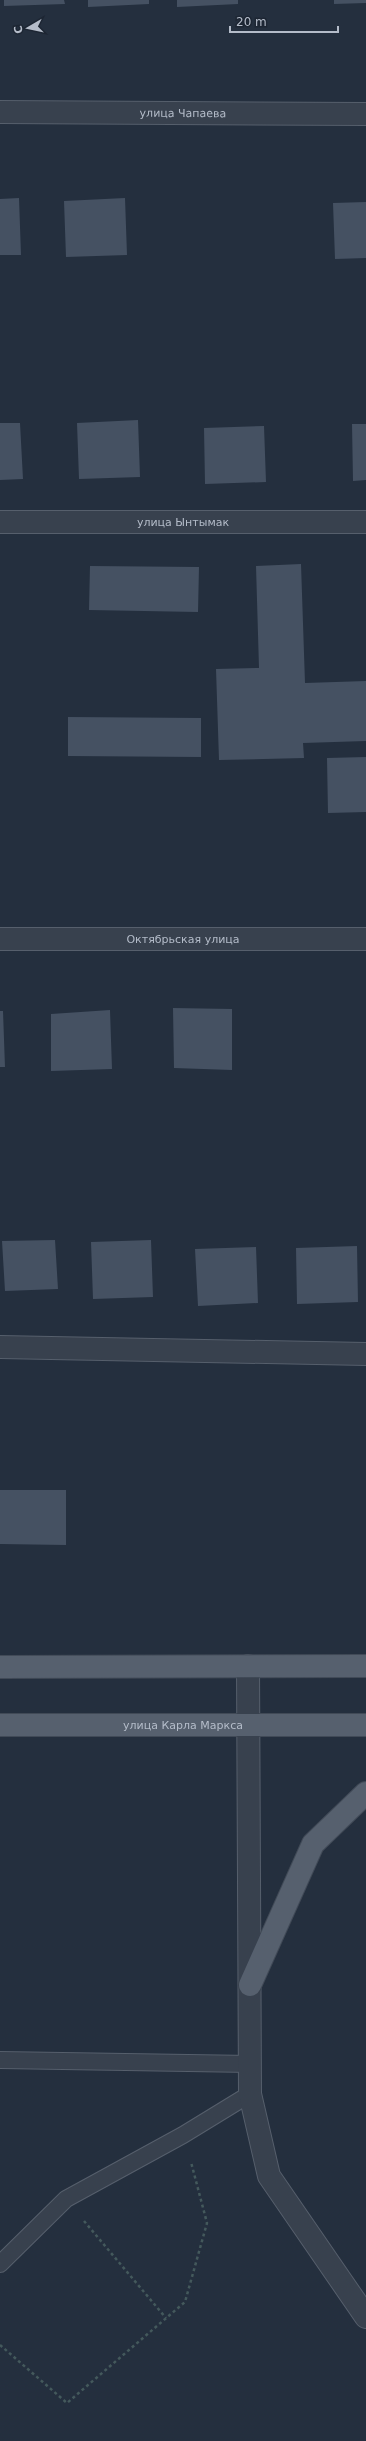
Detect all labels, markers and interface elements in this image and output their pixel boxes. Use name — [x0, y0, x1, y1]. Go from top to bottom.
north arrow — [8, 8, 48, 48]
scale bar — [230, 8, 338, 34]
text: 20 m — [236, 15, 267, 29]
text: С — [12, 24, 26, 34]
street label: улица Чапаева — [140, 106, 226, 120]
street label: улица Ынтымак — [137, 516, 229, 529]
street label: Октябрьская улица — [126, 933, 240, 946]
street label: улица Карла Маркса — [123, 1719, 243, 1732]

